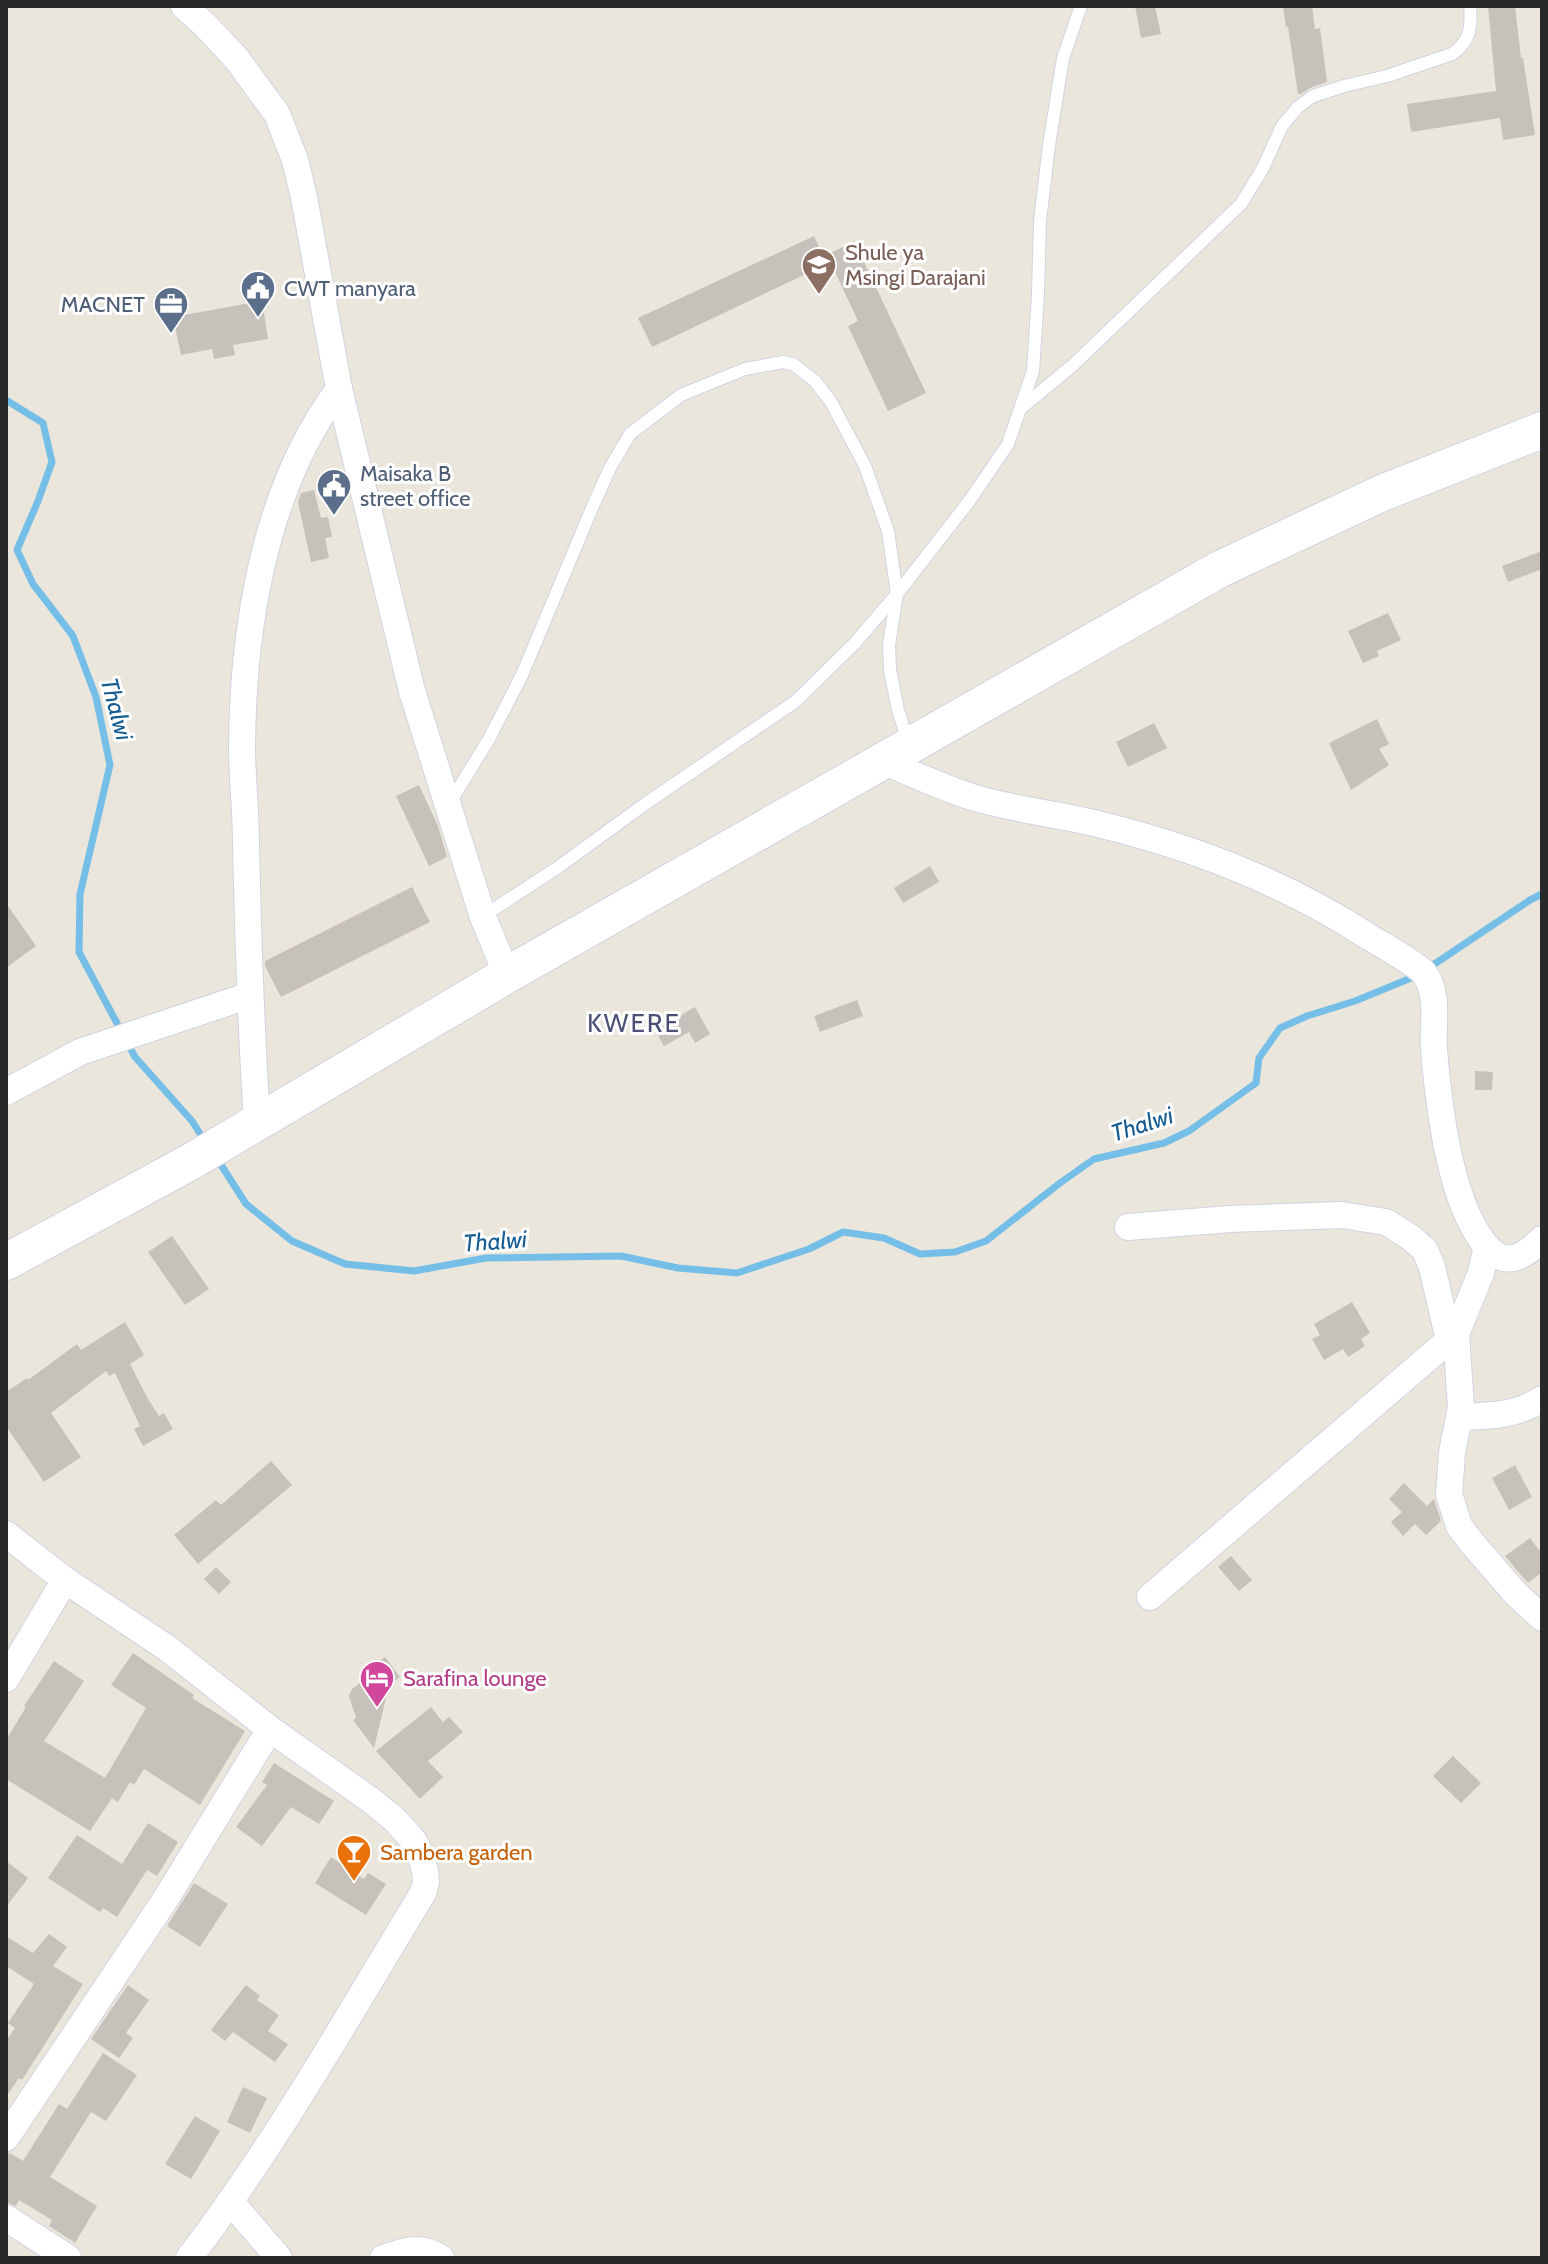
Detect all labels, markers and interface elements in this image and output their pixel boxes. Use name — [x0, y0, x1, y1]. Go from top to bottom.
place label: Shule ya Msingi Darajani — [845, 239, 986, 291]
school or university icon: Shule ya Msingi Darajani — [800, 246, 838, 296]
public building icon: CWT manyara — [239, 269, 277, 319]
place label: CWT manyara — [284, 275, 416, 302]
office icon: MACNET — [152, 285, 190, 335]
place label: MACNET — [61, 291, 145, 318]
place label: Maisaka B street office — [360, 460, 470, 512]
public building icon: Maisaka B street office — [315, 467, 353, 517]
water label: Thalwi — [95, 674, 139, 744]
district label: KWERE — [587, 1007, 681, 1039]
water label: Thalwi — [1107, 1100, 1178, 1148]
water label: Thalwi — [462, 1224, 529, 1258]
hotel icon: Sarafina lounge — [358, 1659, 396, 1709]
place label: Sarafina lounge — [403, 1665, 547, 1692]
bar icon: Sambera garden — [335, 1833, 373, 1883]
place label: Sambera garden — [380, 1839, 532, 1866]

